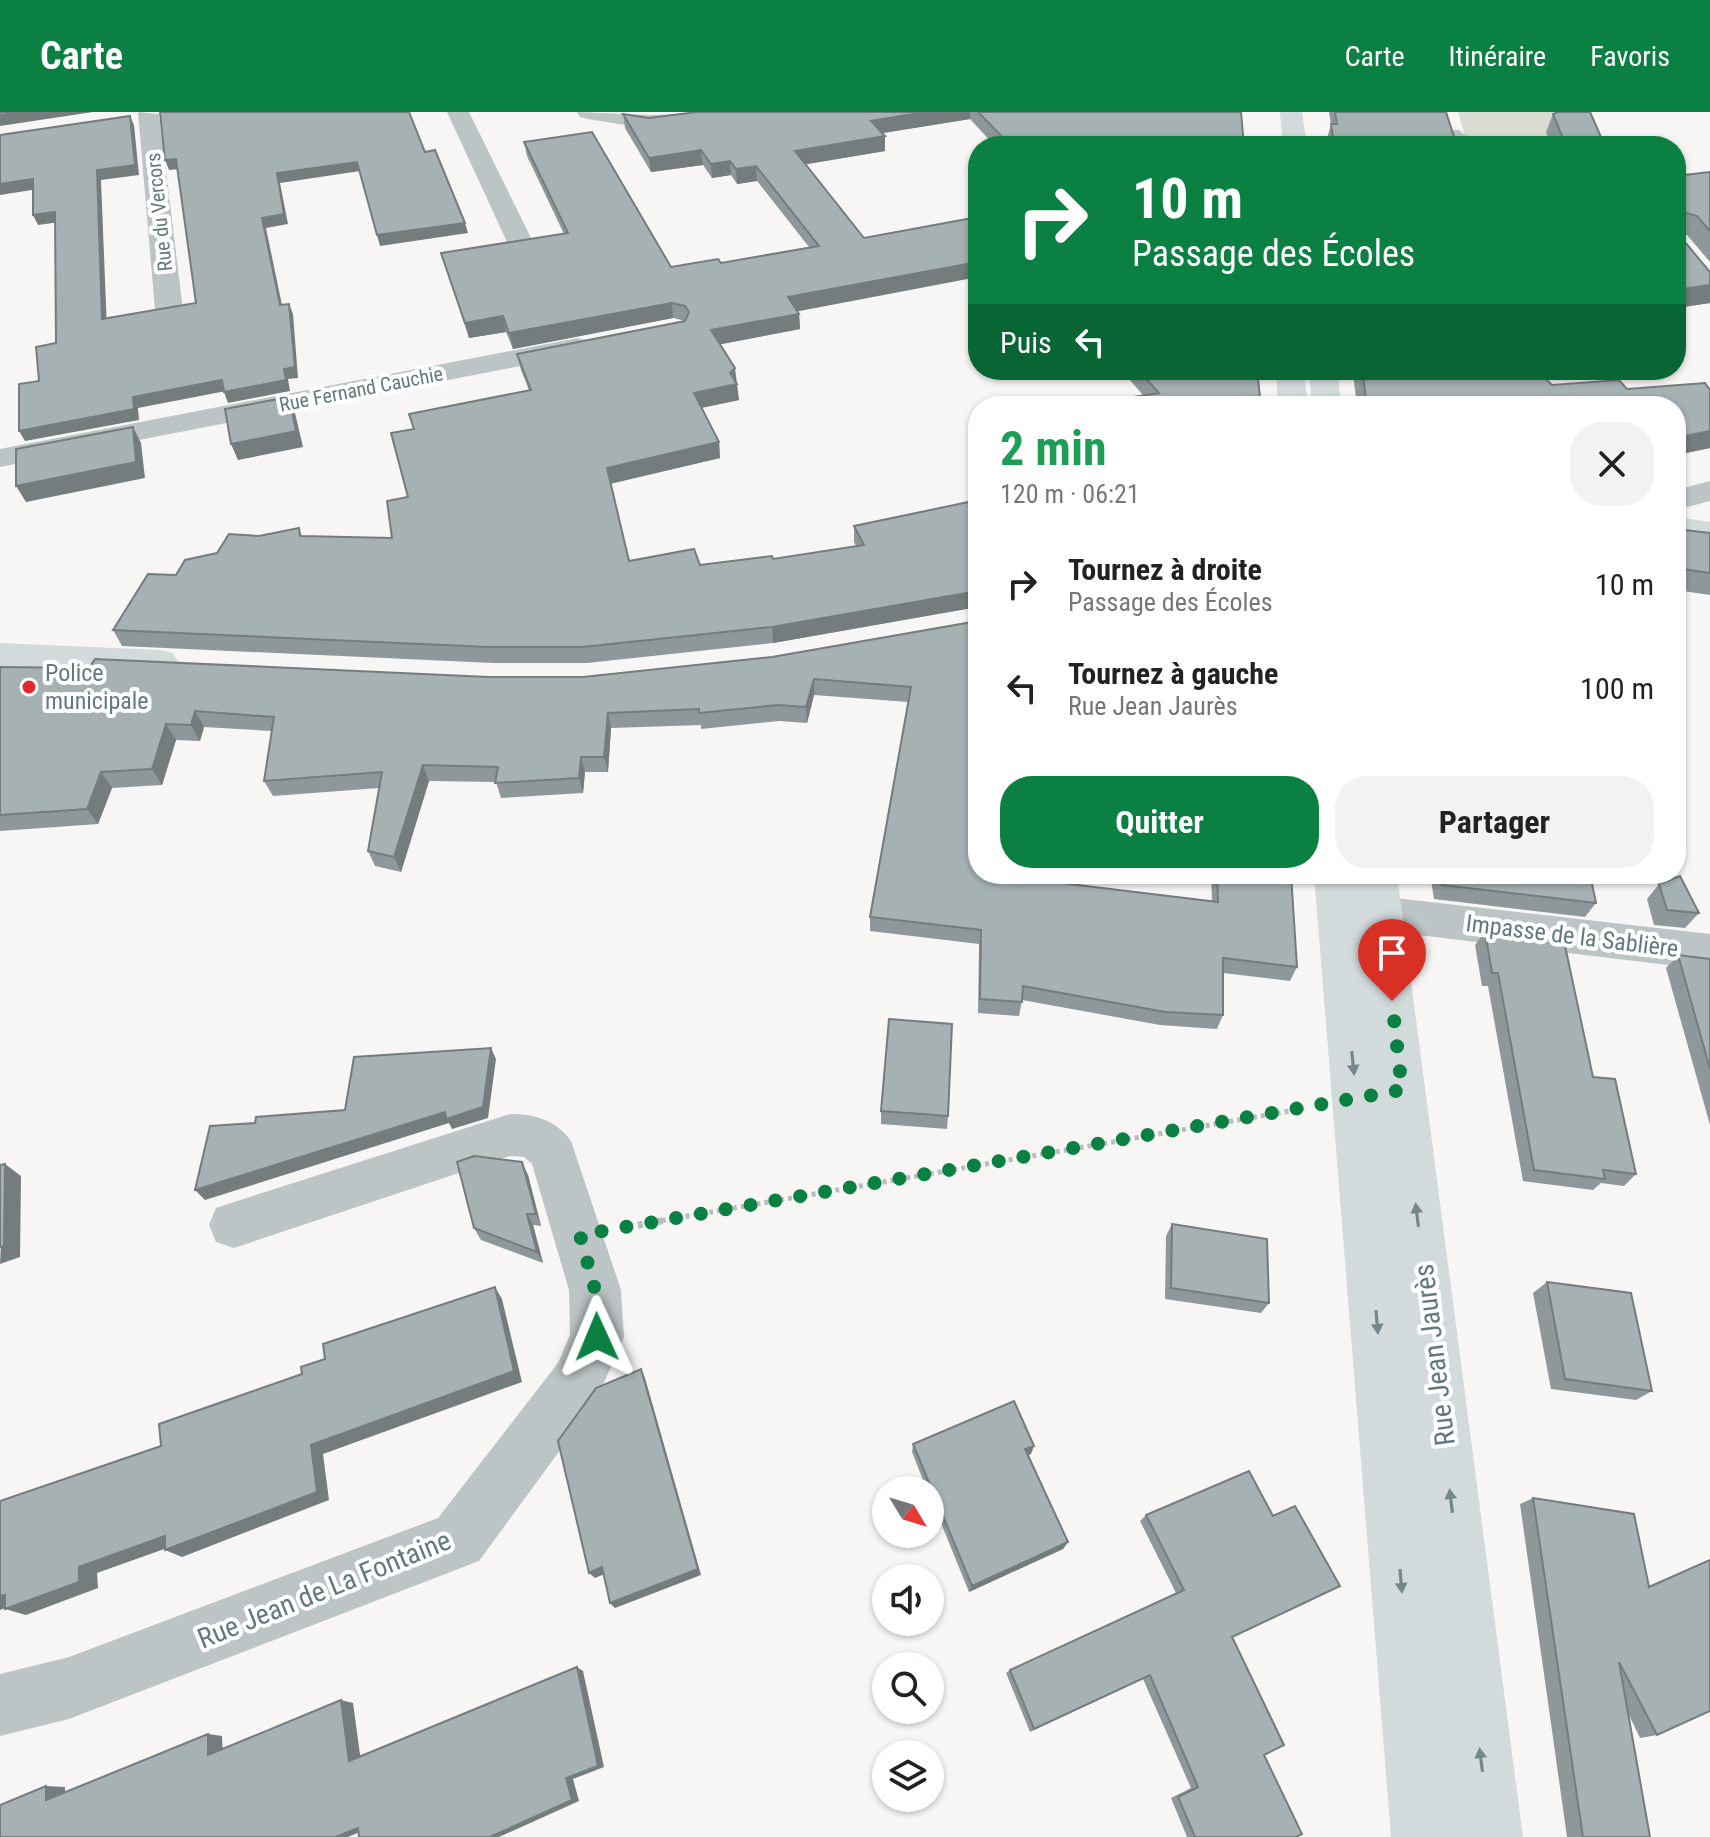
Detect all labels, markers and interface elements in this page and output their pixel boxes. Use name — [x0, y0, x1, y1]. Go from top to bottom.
text: Carte — [40, 34, 123, 78]
text: Carte — [1345, 40, 1405, 73]
text: Itinéraire — [1449, 40, 1546, 73]
text: Favoris — [1590, 40, 1670, 73]
street label: Rue du Vercors — [141, 152, 177, 272]
text: 10 m — [1132, 166, 1243, 232]
icon: right — [1000, 168, 1104, 272]
text: Passage des Écoles — [1132, 233, 1415, 275]
icon: left — [1068, 320, 1112, 364]
text: Puis — [1000, 325, 1052, 360]
street label: Rue Fernand Cauchie — [277, 361, 445, 417]
text: 2 min — [1000, 420, 1107, 477]
button: close — [1570, 422, 1654, 506]
text: 120 m · 06:21 — [1000, 479, 1140, 509]
text: Tournez à droite — [1068, 552, 1262, 587]
icon: right — [1000, 562, 1044, 606]
text: 10 m — [1595, 567, 1654, 602]
text: Passage des Écoles — [1068, 587, 1273, 617]
text: Tournez à gauche — [1068, 656, 1278, 691]
place label: Police municipale — [45, 659, 149, 715]
icon: left — [1000, 666, 1044, 710]
text: 100 m — [1580, 671, 1654, 706]
marker: Police municipale — [20, 678, 38, 696]
text: Rue Jean Jaurès — [1068, 691, 1238, 721]
button: Quitter — [1000, 776, 1319, 868]
button: Partager — [1335, 776, 1654, 868]
street label: Impasse de la Sablière — [1464, 909, 1680, 963]
pin — [1358, 919, 1426, 1001]
icon: arrive — [1370, 931, 1414, 975]
one-way arrow — [1347, 1051, 1360, 1076]
one-way arrow — [1411, 1202, 1424, 1227]
street label: Rue Jean Jaurès — [1407, 1262, 1462, 1448]
position arrow — [555, 1295, 639, 1379]
one-way arrow — [1371, 1310, 1384, 1335]
north arrow — [872, 1476, 944, 1548]
map controls — [872, 1476, 944, 1812]
one-way arrow — [1444, 1488, 1457, 1513]
street label: Rue Jean de La Fontaine — [193, 1524, 456, 1655]
button: sound — [872, 1564, 944, 1636]
one-way arrow — [1395, 1569, 1408, 1594]
button: search — [872, 1652, 944, 1724]
button: layers — [872, 1740, 944, 1812]
one-way arrow — [1474, 1747, 1487, 1772]

